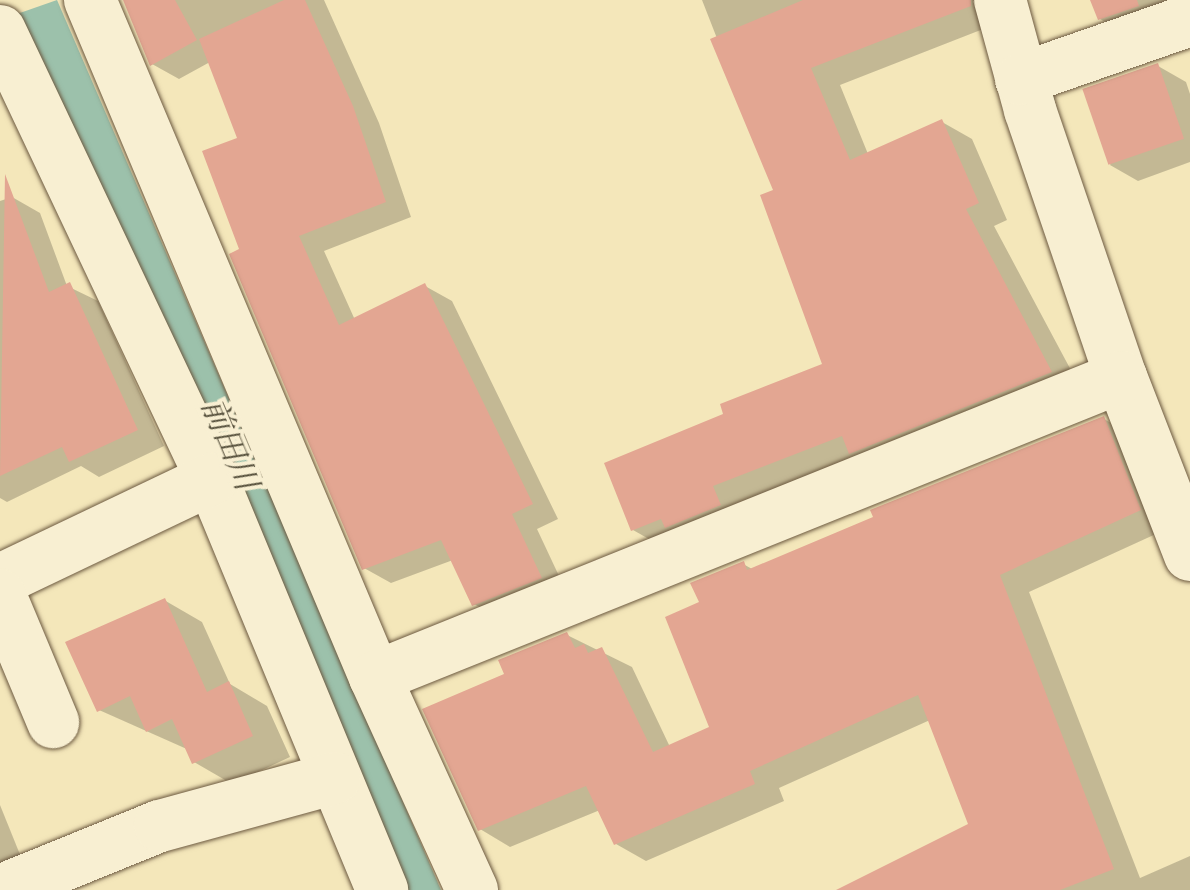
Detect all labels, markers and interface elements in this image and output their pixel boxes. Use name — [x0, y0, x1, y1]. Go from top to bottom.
water label: 前田川 — [191, 393, 263, 497]

